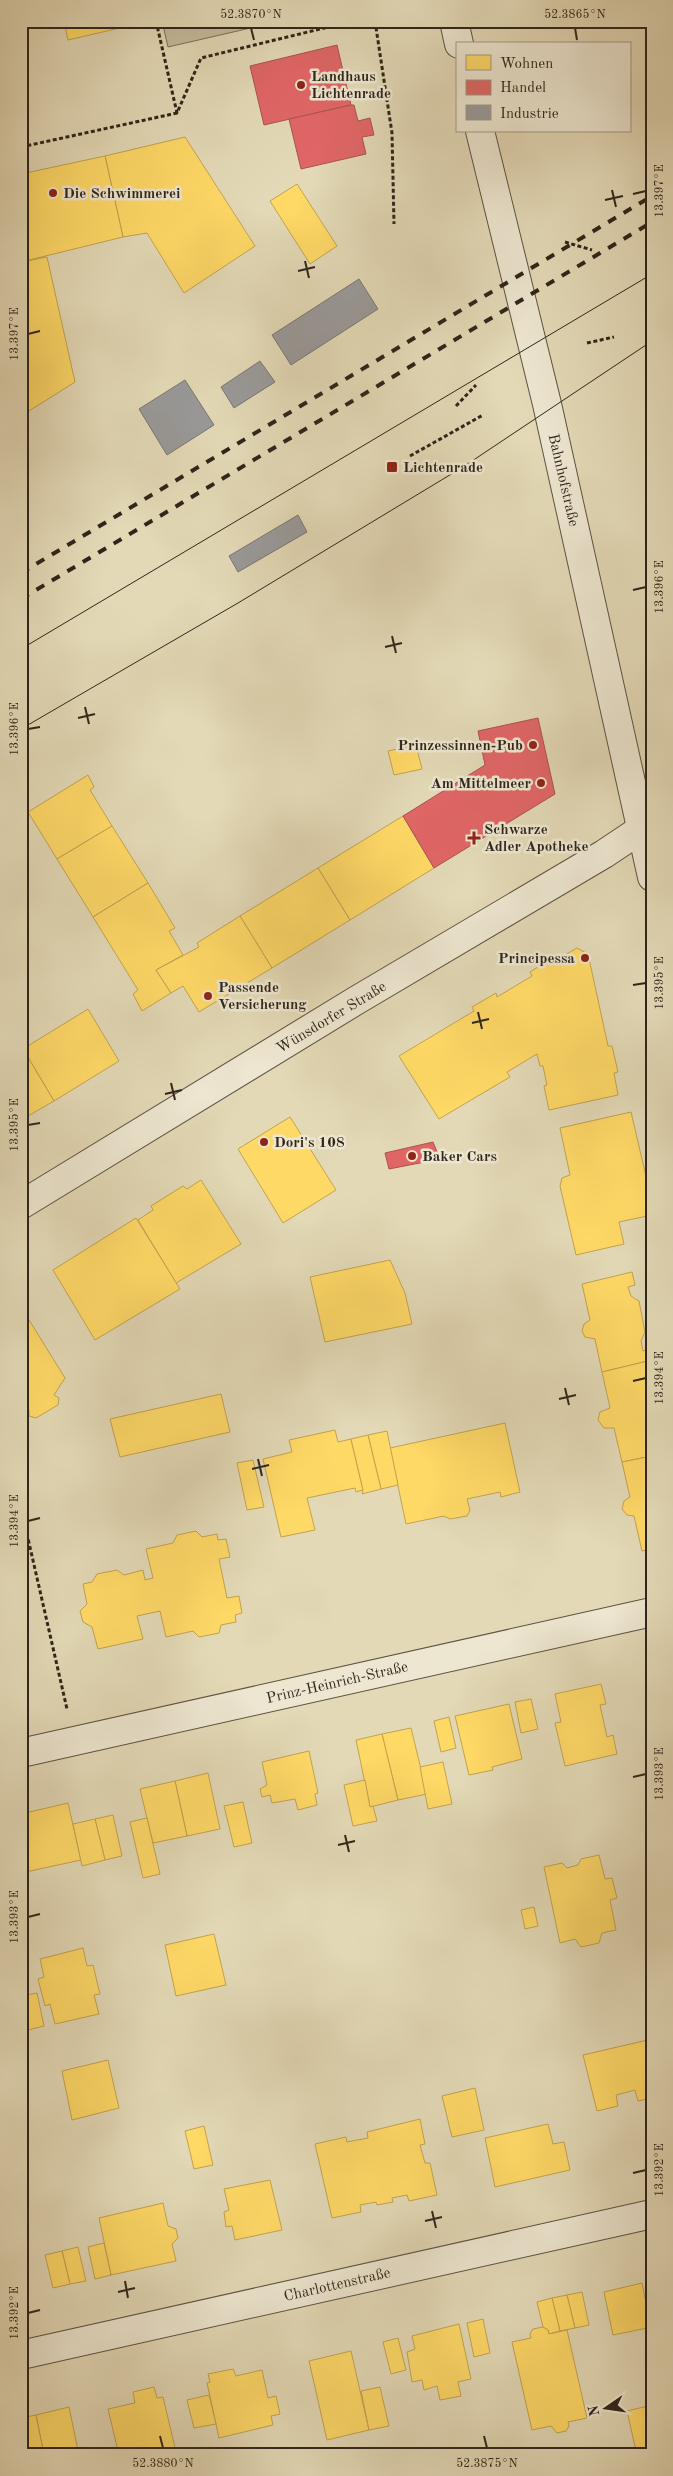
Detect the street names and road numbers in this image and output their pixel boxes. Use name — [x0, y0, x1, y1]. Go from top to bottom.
street label: Bahnhofstraße — [545, 433, 581, 528]
street label: Wünsdorfer Straße — [274, 980, 389, 1057]
street label: Prinz-Heinrich-Straße — [265, 1660, 410, 1707]
street label: Charlottenstraße — [283, 2266, 392, 2305]

